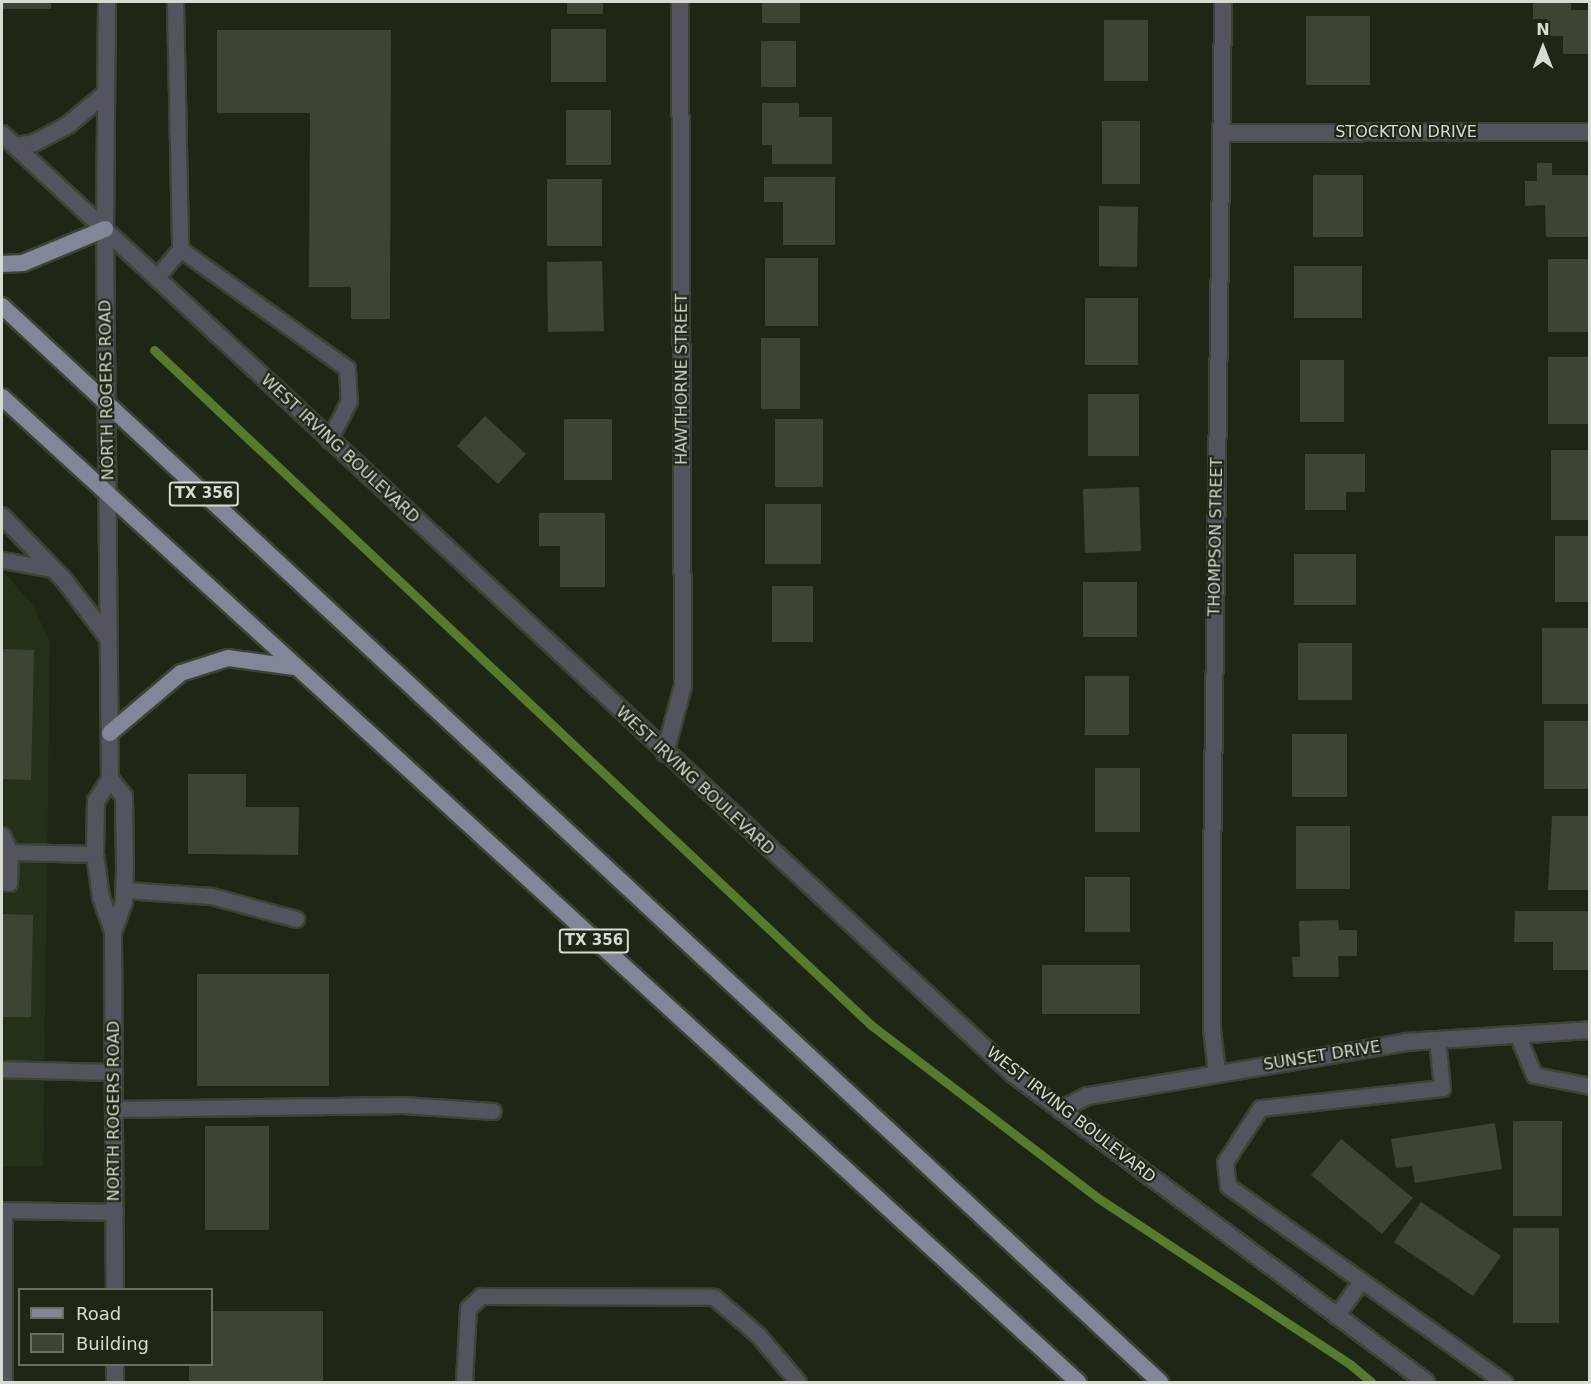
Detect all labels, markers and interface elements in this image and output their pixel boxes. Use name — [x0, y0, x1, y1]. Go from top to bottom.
north arrow — [1513, 18, 1573, 78]
text: N — [1536, 20, 1550, 39]
street label: STOCKTON DRIVE — [1335, 122, 1477, 142]
street label: HAWTHORNE STREET — [672, 293, 692, 465]
street label: NORTH ROGERS ROAD — [96, 300, 118, 480]
street label: WEST IRVING BOULEVARD — [257, 371, 423, 527]
street label: THOMPSON STREET — [1205, 457, 1227, 617]
road number: TX 356 — [168, 482, 240, 506]
street label: WEST IRVING BOULEVARD — [612, 703, 778, 859]
road number: TX 356 — [558, 929, 630, 953]
street label: NORTH ROGERS ROAD — [104, 1021, 124, 1201]
street label: SUNSET DRIVE — [1262, 1037, 1382, 1075]
street label: WEST IRVING BOULEVARD — [983, 1043, 1159, 1187]
legend — [18, 1288, 213, 1366]
text: Road — [76, 1303, 121, 1324]
text: Building — [76, 1333, 149, 1354]

